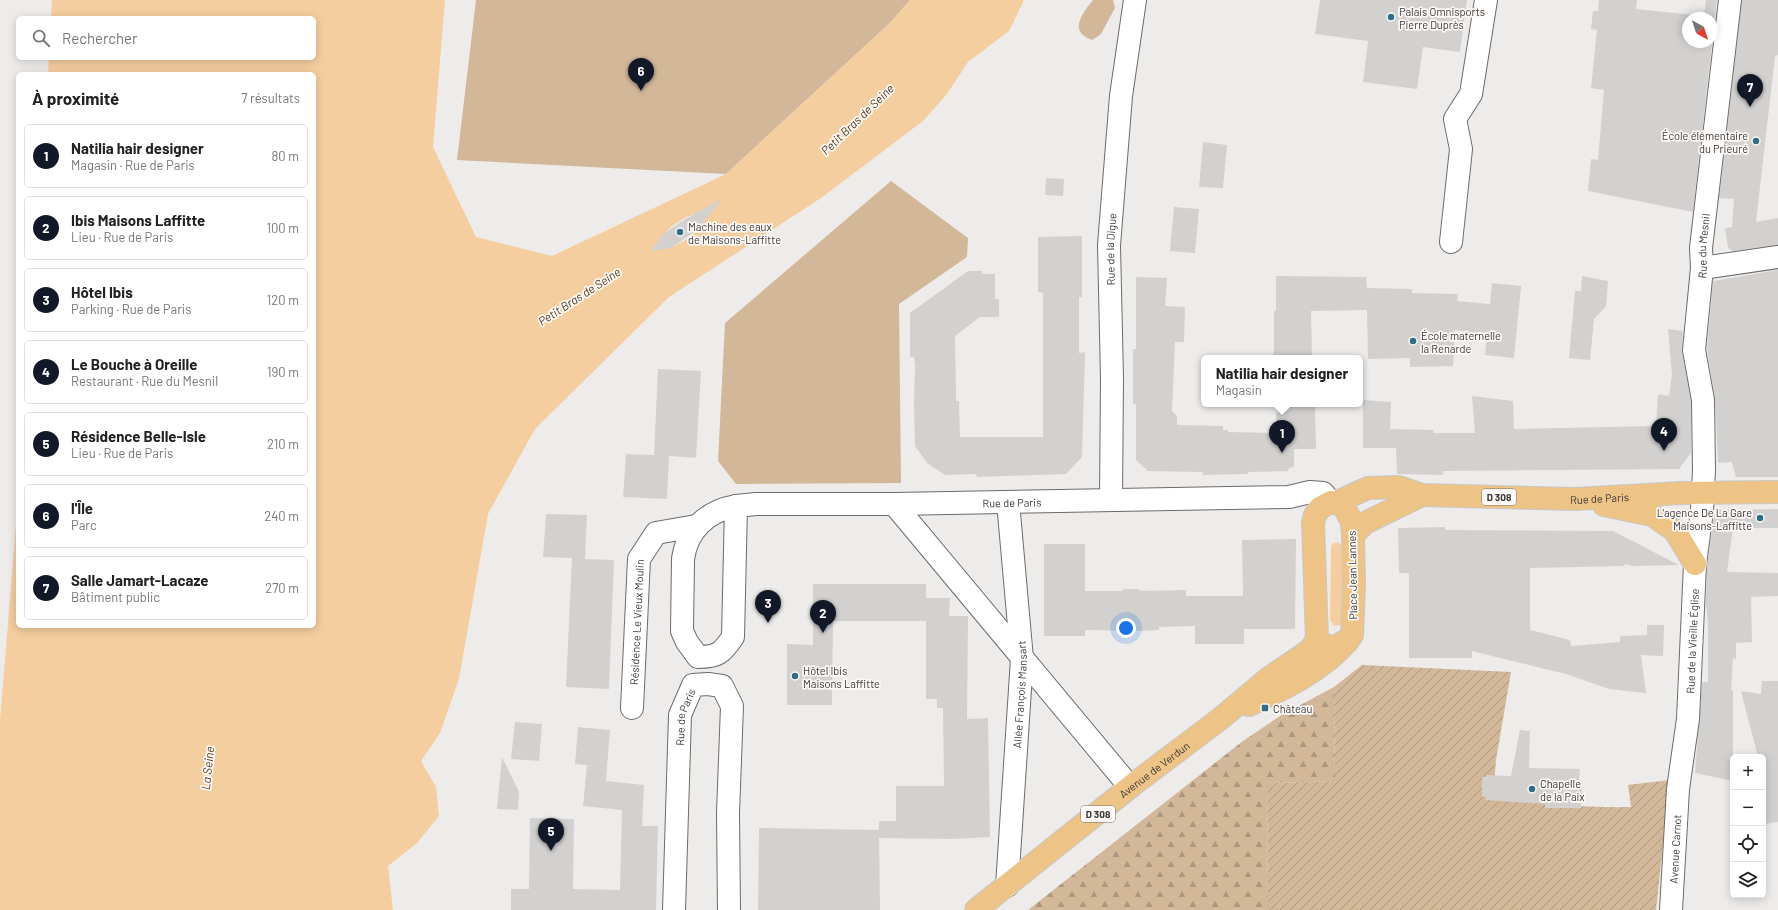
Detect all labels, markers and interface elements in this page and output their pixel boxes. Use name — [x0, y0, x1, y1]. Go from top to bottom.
place label: Palais Omnisports Pierre Duprès — [1399, 5, 1485, 31]
marker: Palais Omnisports Pierre Duprès — [1386, 12, 1396, 22]
north arrow — [1682, 12, 1718, 48]
search box — [16, 16, 316, 60]
icon: search — [30, 27, 52, 49]
text: Rechercher — [62, 29, 138, 47]
pin: 6 — [628, 58, 654, 91]
pin: 7 — [1737, 74, 1763, 107]
water label: Petit Bras de Seine — [818, 81, 896, 157]
text: À proximité — [32, 88, 119, 108]
text: 7 résultats — [241, 90, 300, 106]
place label: École élémentaire du Prieuré — [1662, 129, 1748, 155]
marker: École élémentaire du Prieuré — [1751, 136, 1761, 146]
text: Natilia hair designer — [71, 139, 204, 157]
text: 1 — [44, 148, 48, 164]
text: 80 m — [272, 148, 299, 164]
text: Magasin · Rue de Paris — [71, 157, 195, 173]
text: Ibis Maisons Laffitte — [71, 211, 205, 229]
street label: Rue de la Digue — [1102, 212, 1118, 285]
street label: Rue du Mesnil — [1694, 213, 1711, 279]
text: 2 — [42, 220, 50, 236]
text: 100 m — [266, 220, 299, 236]
place label: Machine des eaux de Maisons-Laffitte — [688, 220, 781, 246]
marker: Machine des eaux de Maisons-Laffitte — [675, 227, 685, 237]
text: Lieu · Rue de Paris — [71, 229, 173, 245]
water label: Petit Bras de Seine — [535, 264, 623, 328]
text: Hôtel Ibis — [71, 283, 133, 301]
text: 3 — [42, 292, 50, 308]
text: 120 m — [267, 292, 299, 308]
text: Parking · Rue de Paris — [71, 301, 191, 317]
place label: École maternelle la Renarde — [1421, 329, 1501, 355]
marker: École maternelle la Renarde — [1408, 336, 1418, 346]
text: Le Bouche à Oreille — [71, 355, 197, 373]
popup — [1201, 355, 1363, 407]
text: 4 — [42, 364, 50, 380]
text: 190 m — [267, 364, 299, 380]
text: Natilia hair designer — [1216, 364, 1348, 382]
text: Restaurant · Rue du Mesnil — [71, 373, 218, 389]
text: Magasin — [1216, 382, 1262, 398]
pin: 4 — [1651, 418, 1677, 451]
pin: 1 — [1269, 420, 1295, 453]
text: Résidence Belle-Isle — [71, 427, 206, 445]
text: 5 — [42, 436, 50, 452]
text: 210 m — [267, 436, 299, 452]
text: Lieu · Rue de Paris — [71, 445, 173, 461]
road number: D 308 — [1482, 489, 1516, 505]
street label: Rue de Paris — [1570, 489, 1629, 506]
street label: Rue de Paris — [982, 495, 1042, 509]
text: l'Île — [71, 499, 93, 517]
place label: L'agence De La Gare Maisons-Laffitte — [1657, 506, 1752, 532]
text: 6 — [43, 508, 49, 524]
text: 240 m — [264, 508, 299, 524]
marker: L'agence De La Gare Maisons-Laffitte — [1755, 513, 1765, 523]
text: Parc — [71, 517, 97, 533]
street label: Place Jean Lannes — [1345, 530, 1359, 620]
street label: Résidence Le Vieux Moulin — [627, 559, 645, 685]
text: Salle Jamart-Lacaze — [71, 571, 209, 589]
text: 7 — [43, 580, 49, 596]
text: 270 m — [265, 580, 299, 596]
street label: Rue de la Vieille Église — [1683, 588, 1700, 694]
text: Bâtiment public — [71, 589, 160, 605]
pin: 3 — [755, 590, 781, 623]
pin: 2 — [810, 600, 836, 633]
your location — [1116, 618, 1136, 638]
street label: Allée François Mansart — [1010, 640, 1029, 749]
place label: Hôtel Ibis Maisons Laffitte — [803, 664, 880, 690]
marker: Hôtel Ibis Maisons Laffitte — [790, 671, 800, 681]
street label: Rue de Paris — [673, 686, 697, 746]
place label: Château — [1273, 702, 1312, 715]
marker: Château — [1260, 703, 1270, 713]
street label: Avenue de Verdun — [1116, 738, 1192, 800]
water label: La Seine — [198, 746, 216, 790]
map controls — [1730, 754, 1766, 898]
button: + — [1730, 754, 1766, 790]
place label: Chapelle de la Paix — [1540, 777, 1585, 803]
marker: Chapelle de la Paix — [1527, 784, 1537, 794]
button: − — [1730, 790, 1766, 826]
road number: D 308 — [1081, 806, 1115, 822]
street label: Avenue Carnot — [1666, 814, 1683, 884]
pin: 5 — [538, 818, 564, 851]
button: locate — [1730, 826, 1766, 862]
button: layers — [1730, 862, 1766, 898]

